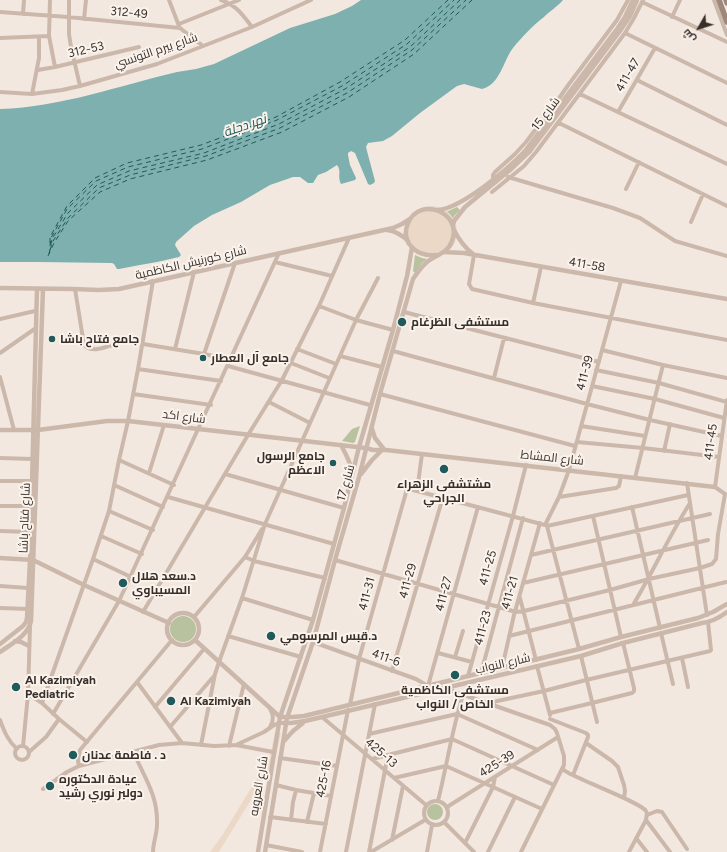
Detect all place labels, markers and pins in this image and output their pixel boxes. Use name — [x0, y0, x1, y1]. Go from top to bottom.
place label: مستشفى الظرغام — [411, 315, 509, 329]
marker: مستشفى الظرغام — [396, 316, 408, 328]
place label: جامع فتاح باشا — [60, 332, 139, 346]
marker: جامع فتاح باشا — [47, 334, 57, 344]
place label: جامع آل العطار — [211, 351, 289, 365]
marker: جامع آل العطار — [198, 353, 208, 363]
place label: جامع الرسول الاعظم — [257, 449, 325, 477]
marker: جامع الرسول الاعظم — [328, 458, 338, 468]
marker: مشتشفى الزهراء الجراحي — [438, 463, 450, 475]
place label: مشتشفى الزهراء الجراحي — [397, 477, 491, 505]
place label: د.سعد هلال المسيباوي — [132, 569, 196, 597]
marker: د.سعد هلال المسيباوي — [117, 577, 129, 589]
place label: د.قبس المرسومي — [280, 629, 377, 643]
marker: د.قبس المرسومي — [265, 630, 277, 642]
marker: مستشفى الكاظمية الخاص / النواب — [449, 669, 461, 681]
place label: Al Kazimiyah Pediatric — [25, 673, 96, 701]
marker: Al Kazimiyah Pediatric — [10, 681, 22, 693]
place label: مستشفى الكاظمية الخاص / النواب — [401, 683, 509, 711]
place label: Al Kazimiyah — [180, 694, 251, 708]
marker: Al Kazimiyah — [165, 695, 177, 707]
place label: د . فاطمة عدنان — [82, 748, 166, 762]
marker: د . فاطمة عدنان — [67, 749, 79, 761]
place label: عيادة الدكتوره دولبر نوري رشيد — [59, 772, 143, 800]
marker: عيادة الدكتوره دولبر نوري رشيد — [44, 780, 56, 792]

